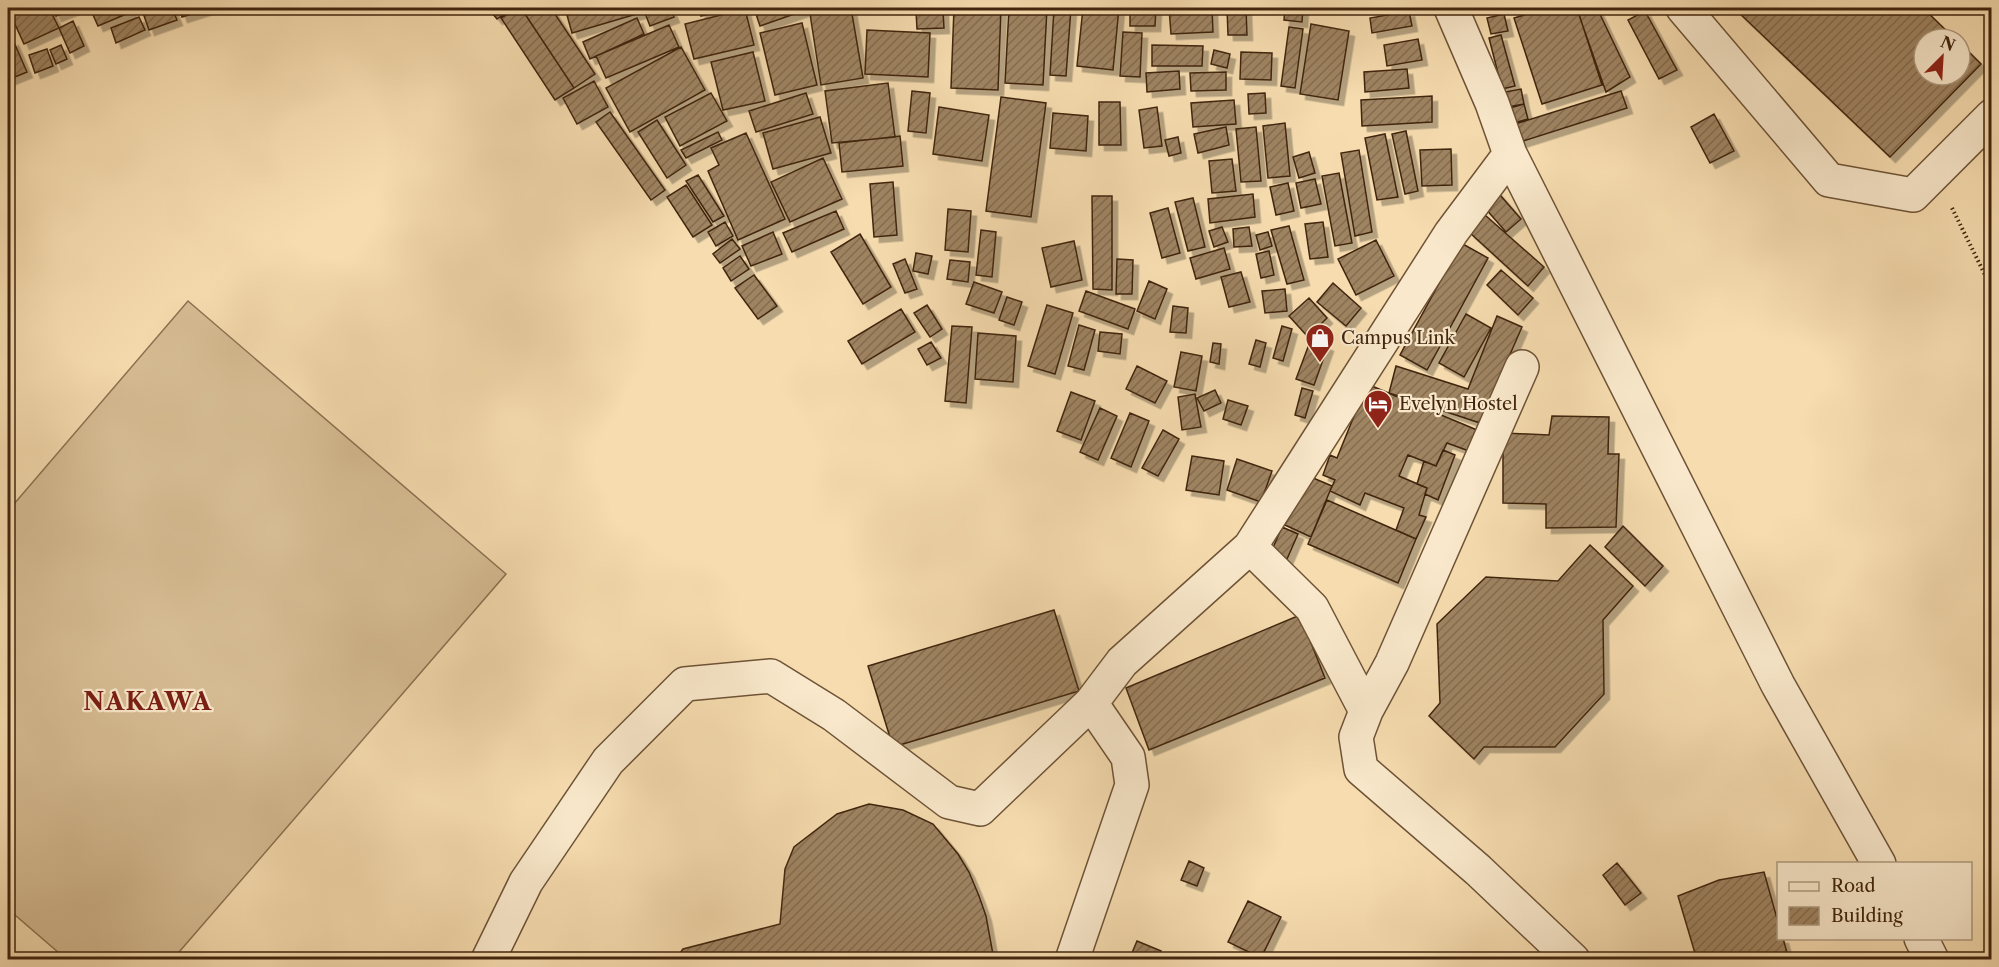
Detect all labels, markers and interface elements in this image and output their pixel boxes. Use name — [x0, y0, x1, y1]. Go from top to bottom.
north arrow — [1912, 27, 1972, 87]
text: N — [1938, 31, 1959, 55]
shop icon: Campus Link — [1304, 322, 1336, 364]
place label: Campus Link — [1341, 327, 1456, 349]
hotel icon: Evelyn Hostel — [1362, 388, 1394, 430]
place label: Evelyn Hostel — [1399, 393, 1518, 415]
district label: NAKAWA — [83, 687, 213, 716]
legend — [1777, 862, 1972, 940]
text: Road — [1831, 875, 1876, 897]
text: Building — [1831, 905, 1903, 927]

